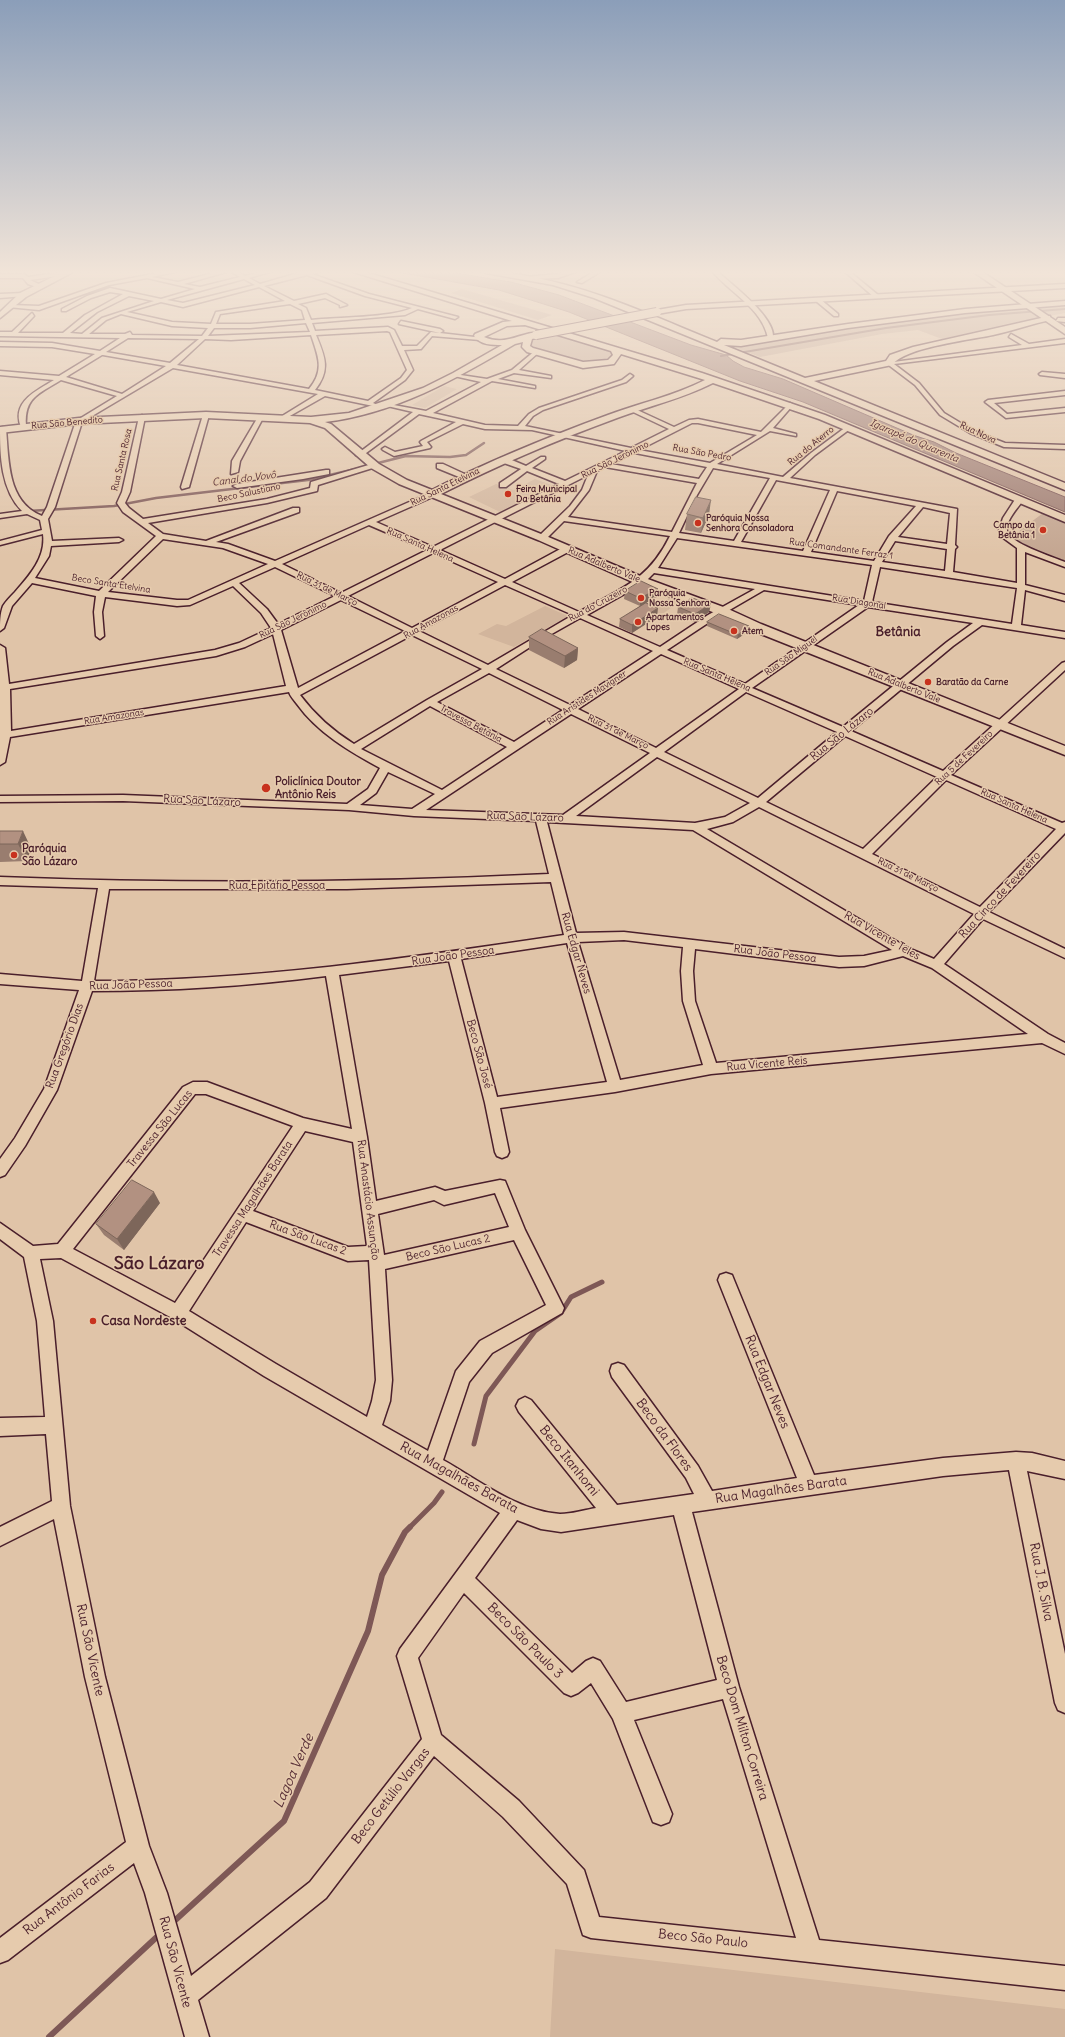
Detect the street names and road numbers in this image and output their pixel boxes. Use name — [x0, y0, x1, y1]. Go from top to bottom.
street label: Rua São Benedito — [31, 414, 103, 432]
street label: Rua Nova — [958, 420, 998, 446]
street label: Rua do Aterro — [786, 424, 836, 468]
street label: Rua Santa Rosa — [110, 428, 134, 492]
street label: Rua São Jerônimo — [580, 439, 650, 481]
street label: Rua São Pedro — [672, 443, 732, 463]
street label: Rua Santa Etelvina — [409, 466, 481, 508]
street label: Beco Salustiano — [216, 481, 282, 505]
street label: Rua Santa Helena — [385, 525, 455, 565]
street label: Rua Comandante Ferraz 1 — [788, 536, 894, 562]
street label: Rua Adalberto Vale — [566, 545, 642, 585]
street label: Rua 31 de Março — [295, 570, 359, 608]
street label: Beco Santa Etelvina — [71, 572, 151, 596]
street label: Rua do Cruzeiro — [567, 584, 629, 624]
street label: Rua Diagonal — [831, 592, 887, 612]
street label: Rua São Jerônimo — [258, 599, 328, 641]
street label: Rua Amazonas — [402, 603, 460, 641]
street label: Rua São Miguel — [763, 634, 819, 678]
street label: Rua Santa Helena — [682, 656, 752, 694]
street label: Rua Adalberto Vale — [866, 666, 942, 706]
street label: Rua Aristides Mavigner — [545, 668, 629, 728]
street label: Travessa Betânia — [438, 703, 504, 745]
street label: Rua São Lázaro — [808, 704, 876, 764]
street label: Rua Amazonas — [83, 707, 145, 727]
street label: Rua 31 de Março — [586, 713, 650, 751]
street label: Rua 5 de Fevereiro — [933, 728, 995, 788]
street label: Rua Santa Helena — [979, 786, 1049, 826]
street label: Rua São Lázaro — [163, 792, 241, 810]
street label: Rua São Lázaro — [486, 809, 564, 825]
street label: Rua Cinco de Fevereiro — [956, 849, 1044, 941]
street label: Rua 31 de Março — [876, 856, 940, 894]
street label: Rua Epitáfio Pessoa — [229, 879, 325, 893]
street label: Rua Vicente Teles — [842, 909, 922, 963]
street label: Rua Edgar Neves — [558, 911, 594, 995]
street label: Rua João Pessoa — [733, 942, 817, 966]
street label: Rua João Pessoa — [411, 944, 495, 968]
street label: Rua João Pessoa — [89, 977, 173, 993]
street label: Rua Gregório Dias — [43, 1002, 87, 1090]
street label: Beco São José — [463, 1018, 495, 1090]
street label: Rua Vicente Reis — [726, 1054, 808, 1074]
street label: Travessa São Lucas — [125, 1088, 195, 1170]
street label: Travessa Magalhães Barata — [210, 1138, 296, 1260]
street label: Rua Anastácio Assunção — [354, 1139, 382, 1261]
street label: Rua São Lucas 2 — [268, 1218, 348, 1258]
street label: Beco São Lucas 2 — [405, 1232, 491, 1264]
street label: Rua Edgar Neves — [741, 1333, 793, 1431]
street label: Beco da Flores — [632, 1396, 696, 1474]
street label: Beco Itanhomi — [536, 1423, 602, 1499]
street label: Rua Magalhães Barata — [397, 1439, 521, 1517]
street label: Rua Magalhães Barata — [714, 1473, 848, 1507]
street label: Rua J. B. Silva — [1026, 1541, 1056, 1623]
street label: Beco São Paulo 3 — [484, 1600, 566, 1682]
street label: Rua São Vicente — [73, 1602, 107, 1698]
street label: Beco Dom Milton Correira — [713, 1654, 771, 1802]
street label: Beco Getúlio Vargas — [349, 1745, 433, 1847]
street label: Rua Antônio Farias — [20, 1860, 118, 1938]
street label: Rua São Vicente — [155, 1914, 195, 2010]
street label: Beco São Paulo — [657, 1927, 749, 1951]

